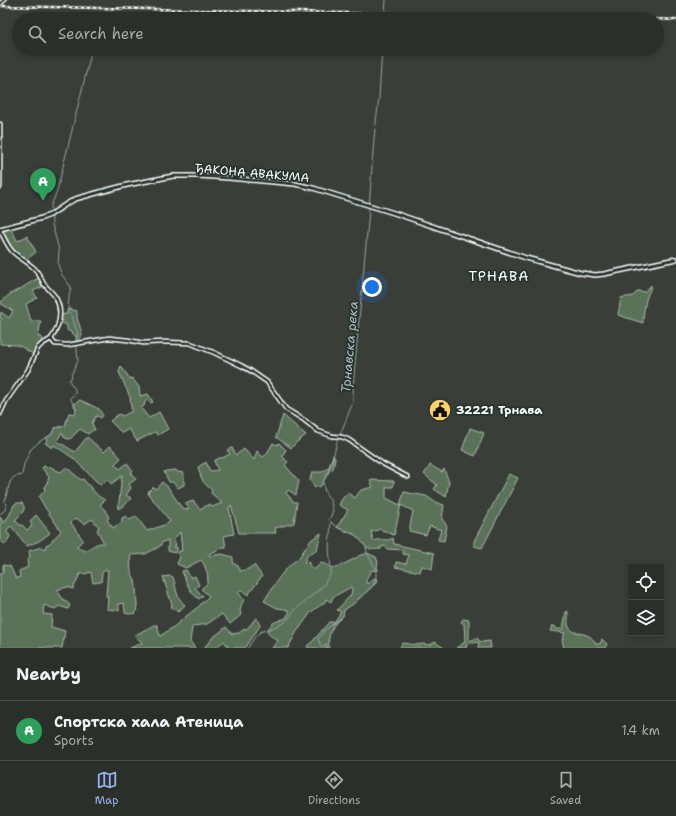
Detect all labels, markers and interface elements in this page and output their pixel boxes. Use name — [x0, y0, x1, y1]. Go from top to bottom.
search box — [12, 12, 664, 56]
icon: search — [26, 23, 48, 45]
text: Search here — [58, 24, 144, 44]
street label: ЂАКОНА АВАКУМА — [194, 160, 310, 186]
pin: A — [30, 168, 56, 201]
district label: ТРНАВА — [469, 267, 529, 285]
your location — [362, 277, 382, 297]
water label: Трнавска река — [337, 300, 362, 394]
public building icon: 32221 Трнава — [427, 397, 453, 423]
place label: 32221 Трнава — [456, 402, 543, 418]
map controls — [628, 564, 664, 636]
button: locate — [628, 564, 664, 600]
button: layers — [628, 600, 664, 636]
text: Nearby — [16, 663, 81, 685]
text: Спортска хала Атеница — [54, 712, 244, 732]
text: A — [24, 722, 34, 739]
text: 1.4 km — [622, 722, 660, 739]
text: Sports — [54, 732, 94, 749]
tab: Map — [95, 769, 118, 808]
tab: Directions — [308, 769, 360, 808]
tab: Saved — [550, 769, 581, 808]

